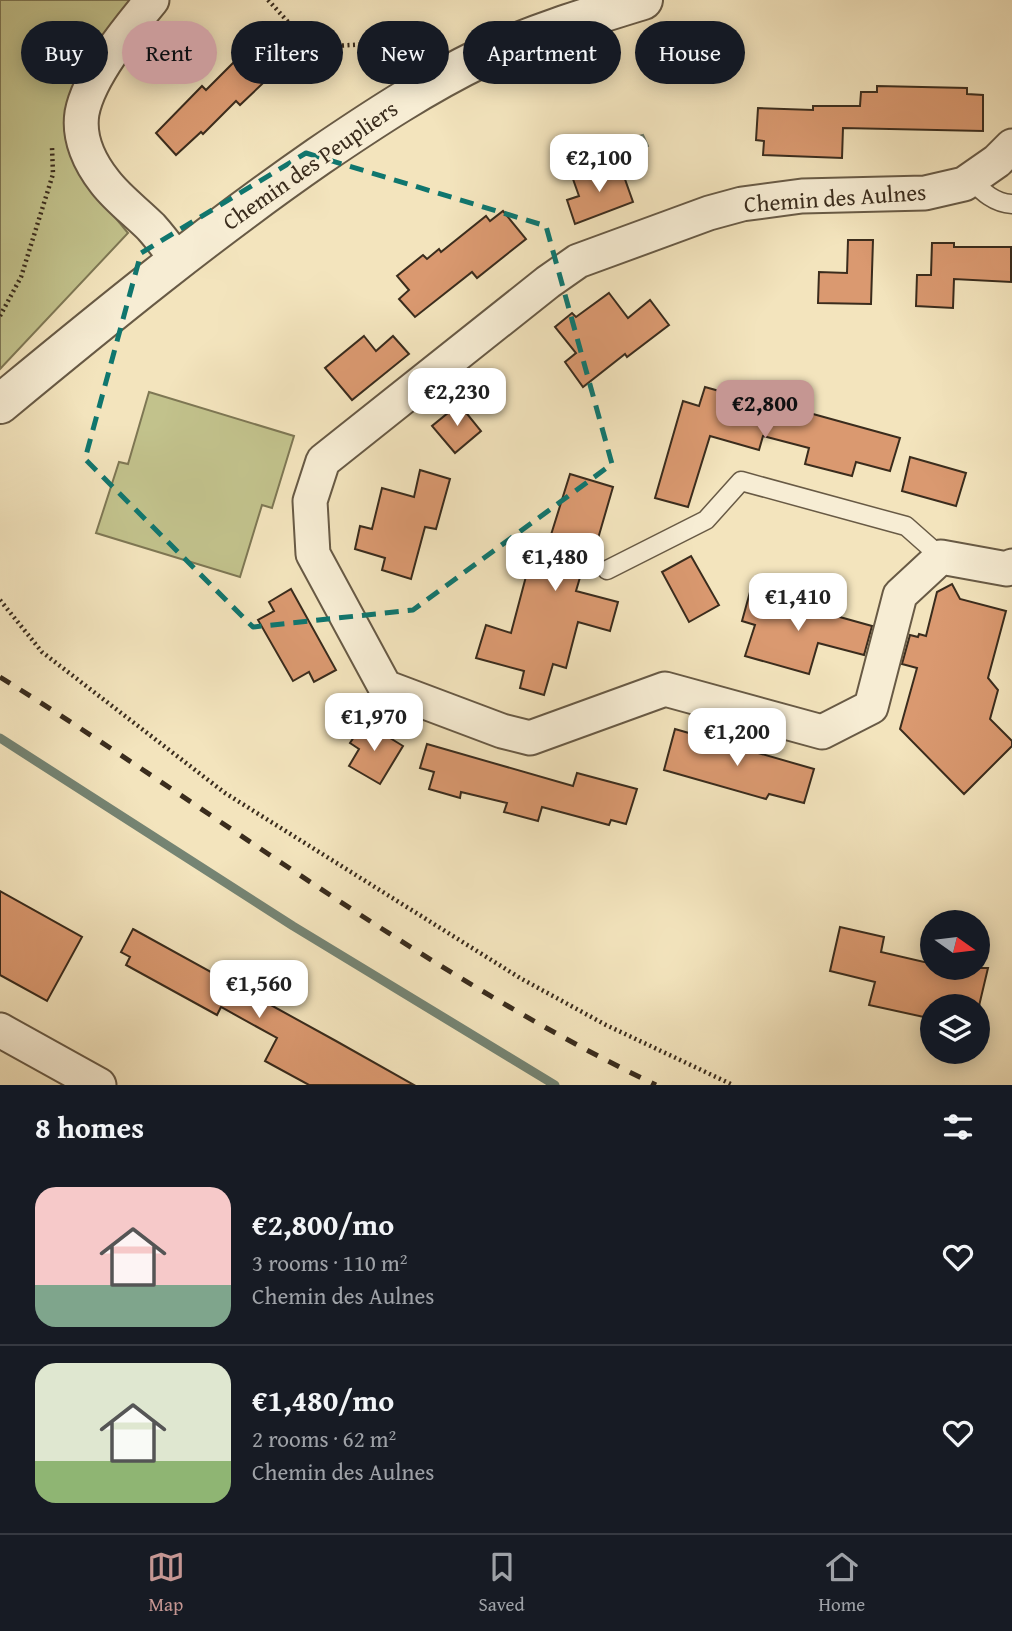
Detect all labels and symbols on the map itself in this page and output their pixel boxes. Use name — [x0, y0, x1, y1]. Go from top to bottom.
street label: Chemin des Peupliers — [215, 92, 404, 237]
pin: €2,100 — [542, 134, 656, 194]
street label: Chemin des Aulnes — [743, 175, 927, 220]
pin: €2,230 — [400, 368, 514, 428]
pin: €2,800 — [708, 380, 822, 440]
pin: €1,480 — [498, 534, 612, 593]
pin: €1,410 — [741, 574, 855, 633]
pin: €1,970 — [317, 694, 431, 753]
pin: €1,200 — [680, 708, 794, 768]
north arrow — [920, 910, 990, 980]
pin: €1,560 — [202, 960, 316, 1020]

